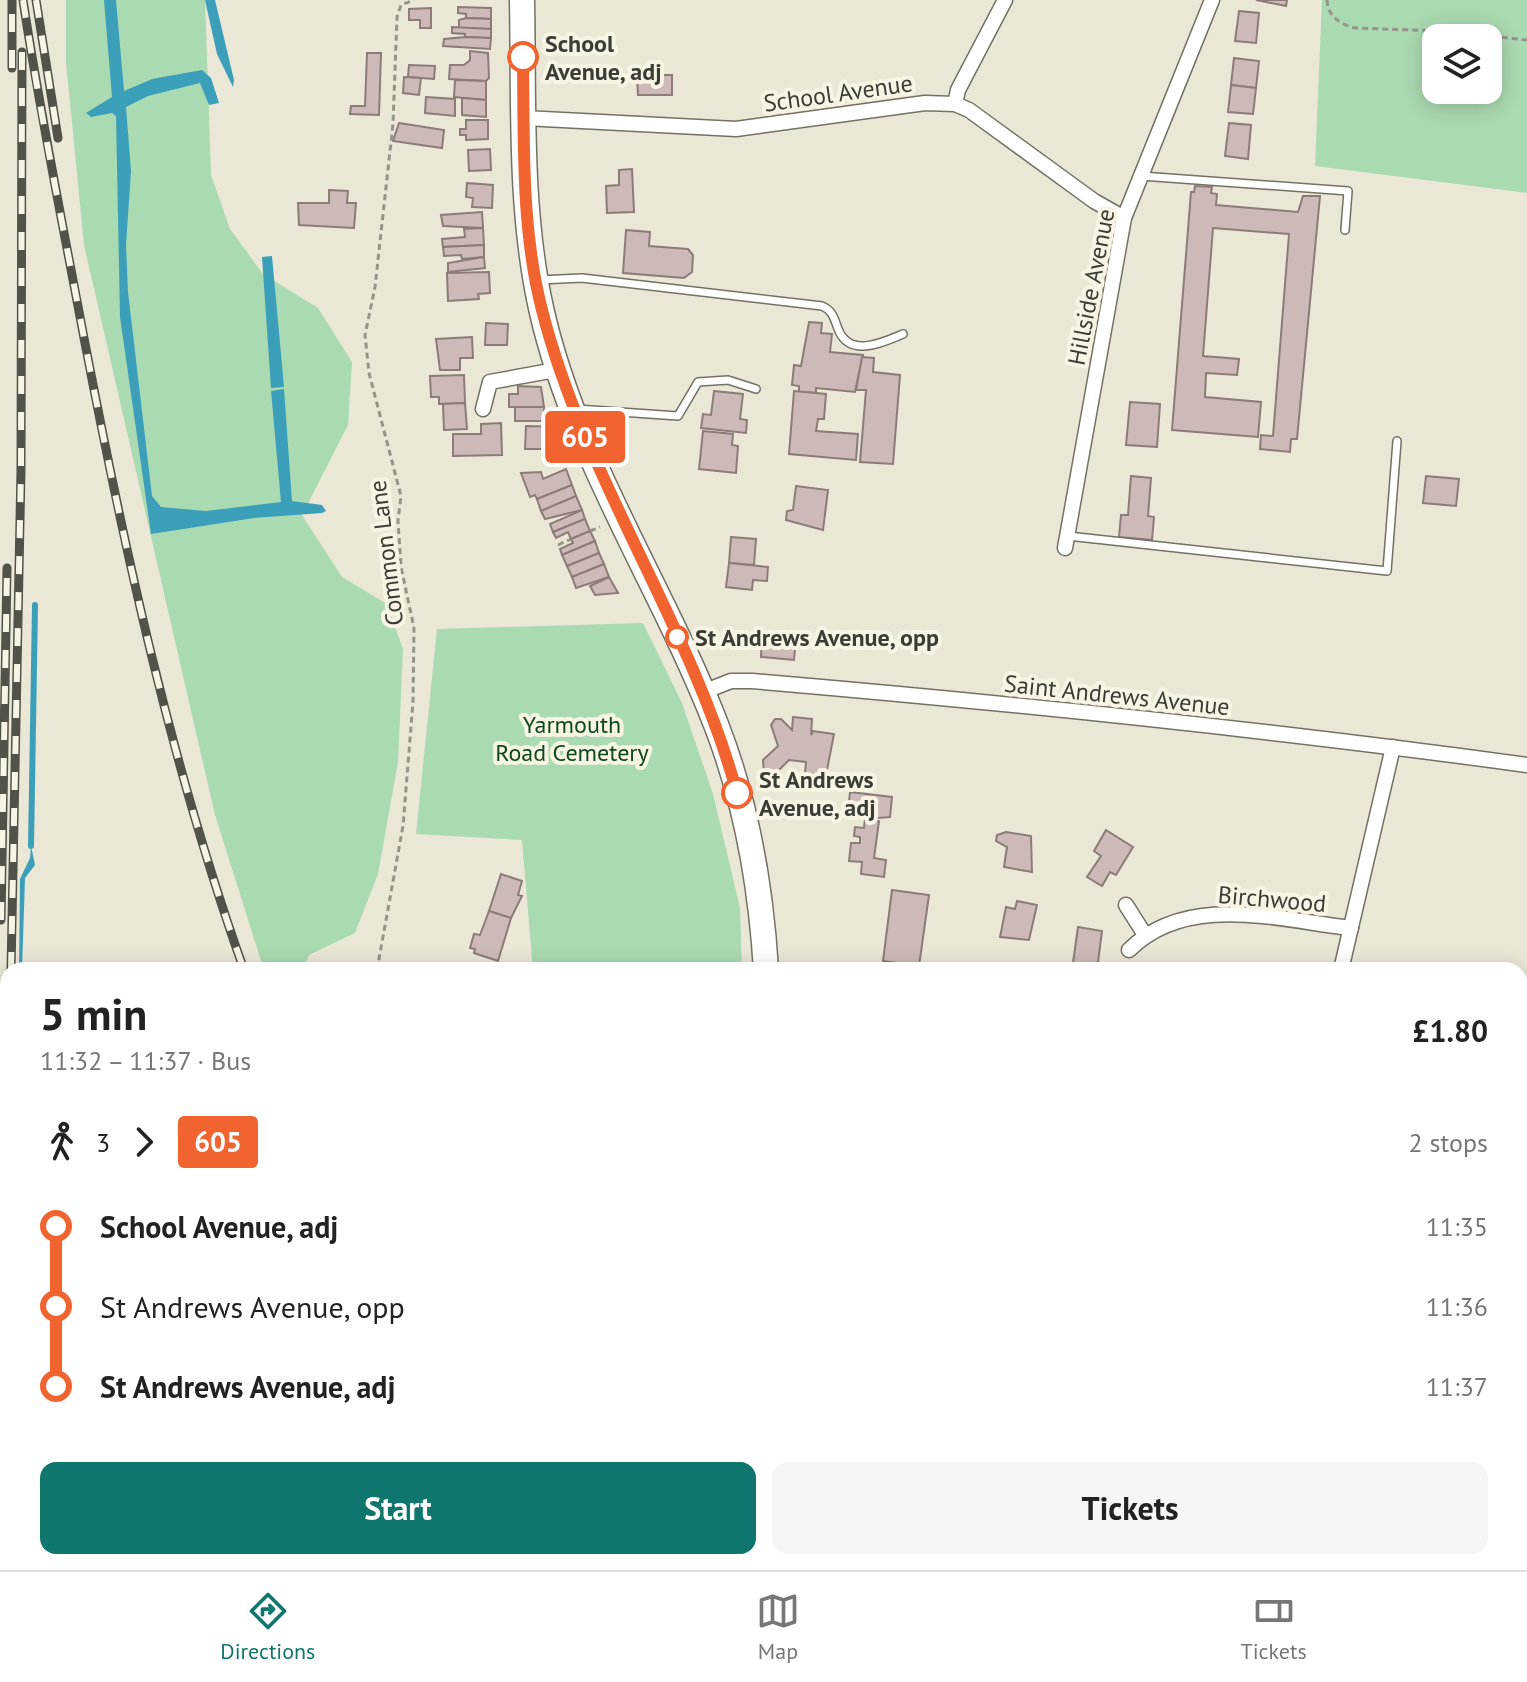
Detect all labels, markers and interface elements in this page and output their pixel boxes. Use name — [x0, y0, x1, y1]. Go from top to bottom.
map controls — [1422, 24, 1502, 104]
button: layers — [1422, 24, 1502, 104]
place label: School Avenue, adj — [545, 28, 662, 87]
marker: School Avenue, adj — [508, 42, 538, 72]
street label: School Avenue — [762, 67, 914, 119]
street label: Hillside Avenue — [1061, 206, 1121, 368]
line badge: 605 — [539, 411, 631, 463]
text: 605 — [561, 418, 609, 455]
street label: Common Lane — [362, 479, 410, 627]
place label: St Andrews Avenue, opp — [695, 622, 939, 653]
marker: St Andrews Avenue, opp — [666, 626, 688, 648]
street label: Saint Andrews Avenue — [1003, 668, 1231, 722]
park label: Yarmouth Road Cemetery — [495, 709, 649, 768]
place label: St Andrews Avenue, adj — [759, 764, 876, 823]
marker: St Andrews Avenue, adj — [722, 778, 752, 808]
street label: Birchwood — [1217, 879, 1327, 919]
text: 5 min — [40, 985, 147, 1042]
text: £1.80 — [1413, 1011, 1488, 1050]
text: 11:32 – 11:37 · Bus — [40, 1044, 251, 1077]
icon: walk — [40, 1120, 84, 1164]
icon: forward — [122, 1120, 166, 1164]
text: 605 — [194, 1123, 242, 1160]
text: 3 — [96, 1126, 110, 1159]
text: 2 stops — [1408, 1126, 1488, 1159]
text: School Avenue, adj — [100, 1207, 338, 1246]
text: 11:35 — [1426, 1210, 1488, 1243]
text: St Andrews Avenue, opp — [100, 1287, 405, 1326]
text: 11:36 — [1426, 1290, 1488, 1323]
text: St Andrews Avenue, adj — [100, 1367, 395, 1406]
text: 11:37 — [1426, 1370, 1488, 1403]
button: Start — [40, 1462, 756, 1554]
button: Tickets — [772, 1462, 1488, 1554]
tab: Directions — [220, 1589, 315, 1665]
tab: Map — [756, 1589, 800, 1665]
tab: Tickets — [1241, 1589, 1307, 1665]

